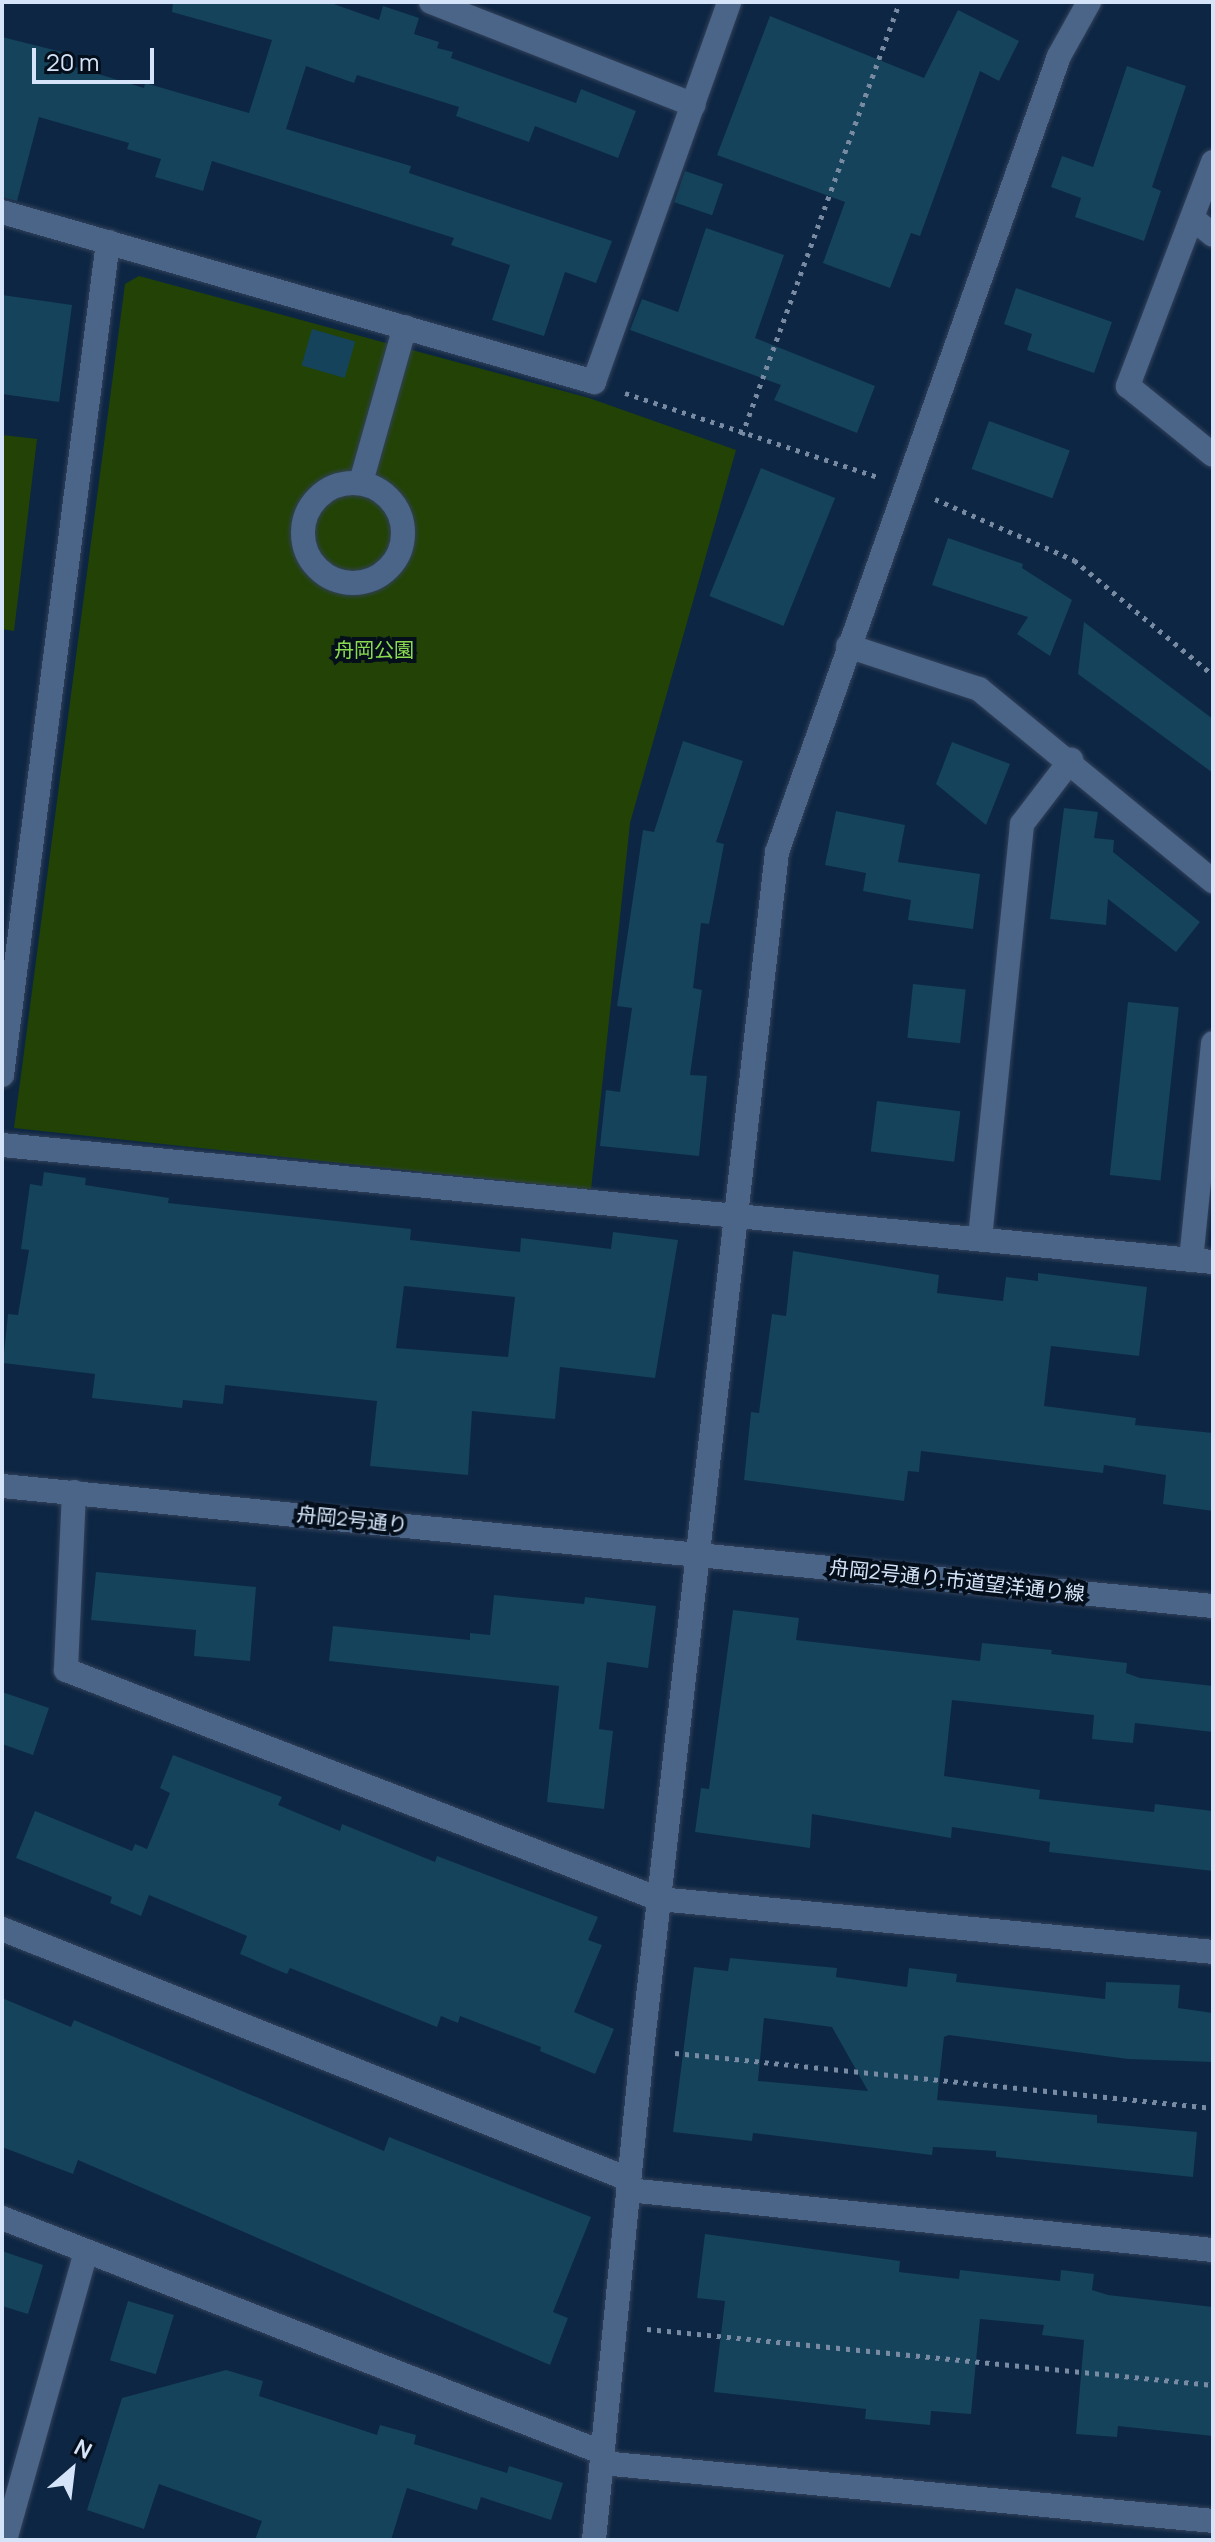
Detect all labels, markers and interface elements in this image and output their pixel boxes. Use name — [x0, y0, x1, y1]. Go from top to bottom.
scale bar — [36, 32, 158, 82]
text: 20 m — [46, 45, 99, 78]
park label: 舟岡公園 — [334, 637, 414, 661]
street label: 舟岡2号通り — [295, 1501, 409, 1537]
street label: 舟岡2号通り,市道望洋通り線 — [828, 1555, 1086, 1605]
north arrow — [32, 2430, 112, 2510]
text: N — [69, 2432, 97, 2466]

